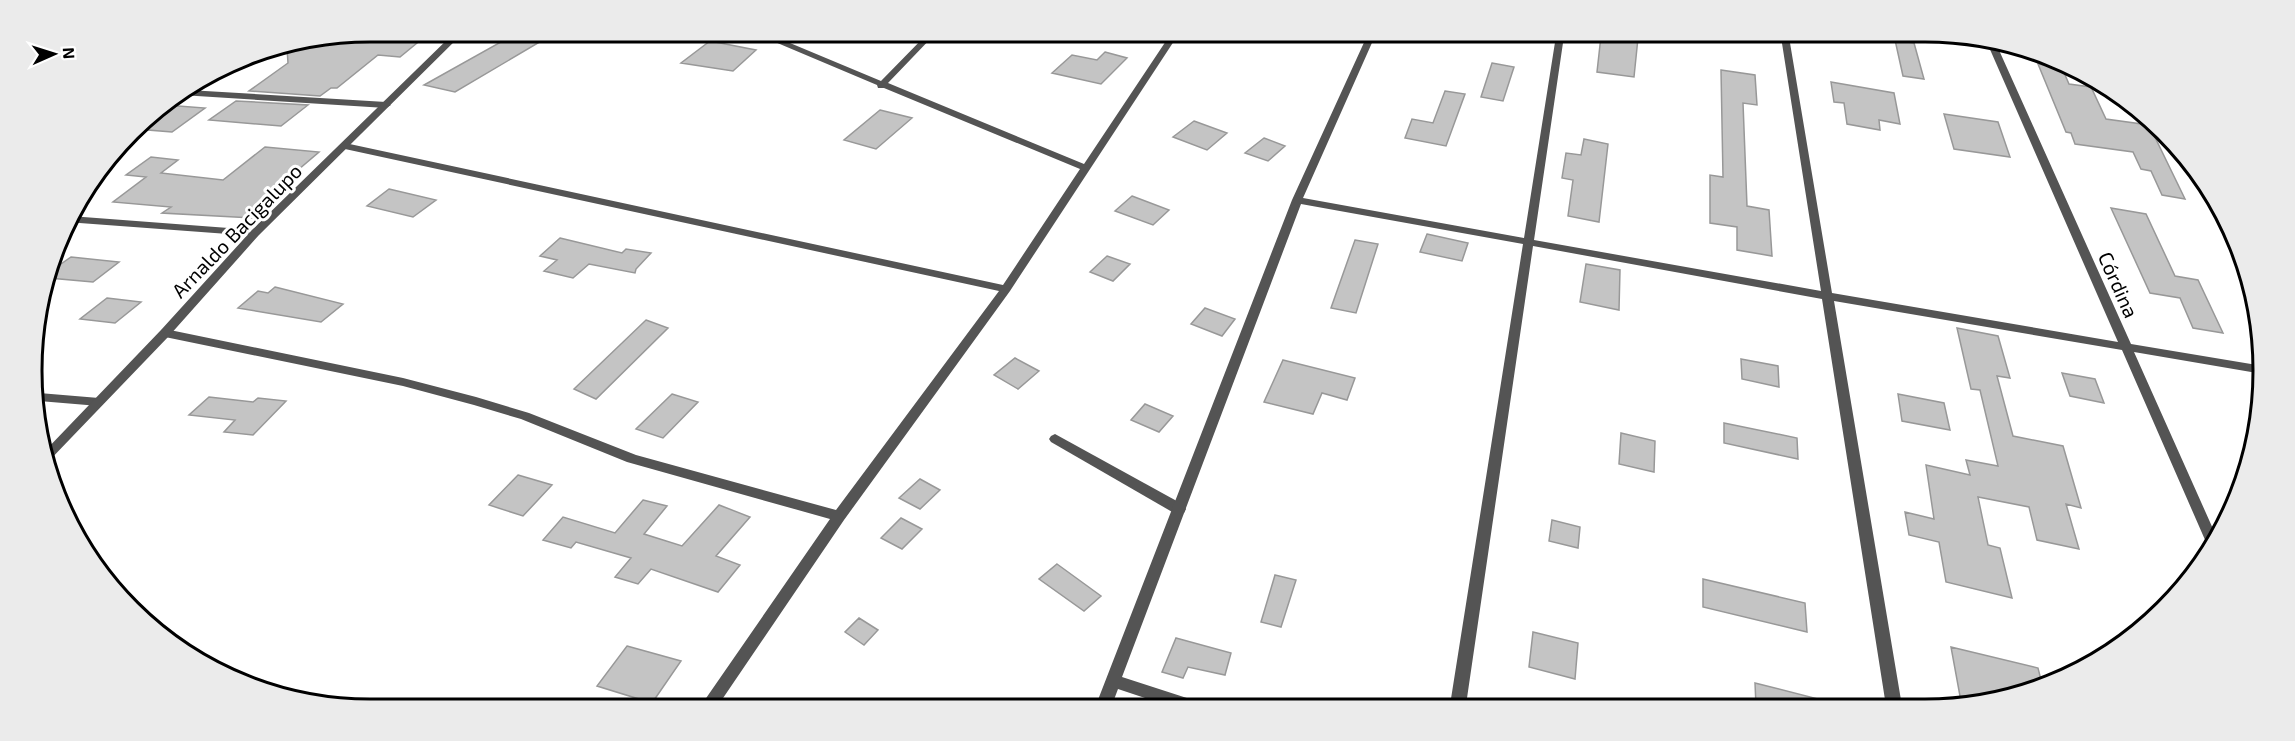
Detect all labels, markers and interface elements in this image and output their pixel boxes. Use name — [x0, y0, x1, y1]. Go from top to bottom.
north arrow — [24, 24, 84, 84]
text: N — [60, 47, 79, 59]
street label: Arnaldo Bacigalupo — [166, 158, 306, 302]
street label: Córdina — [2094, 248, 2144, 321]

